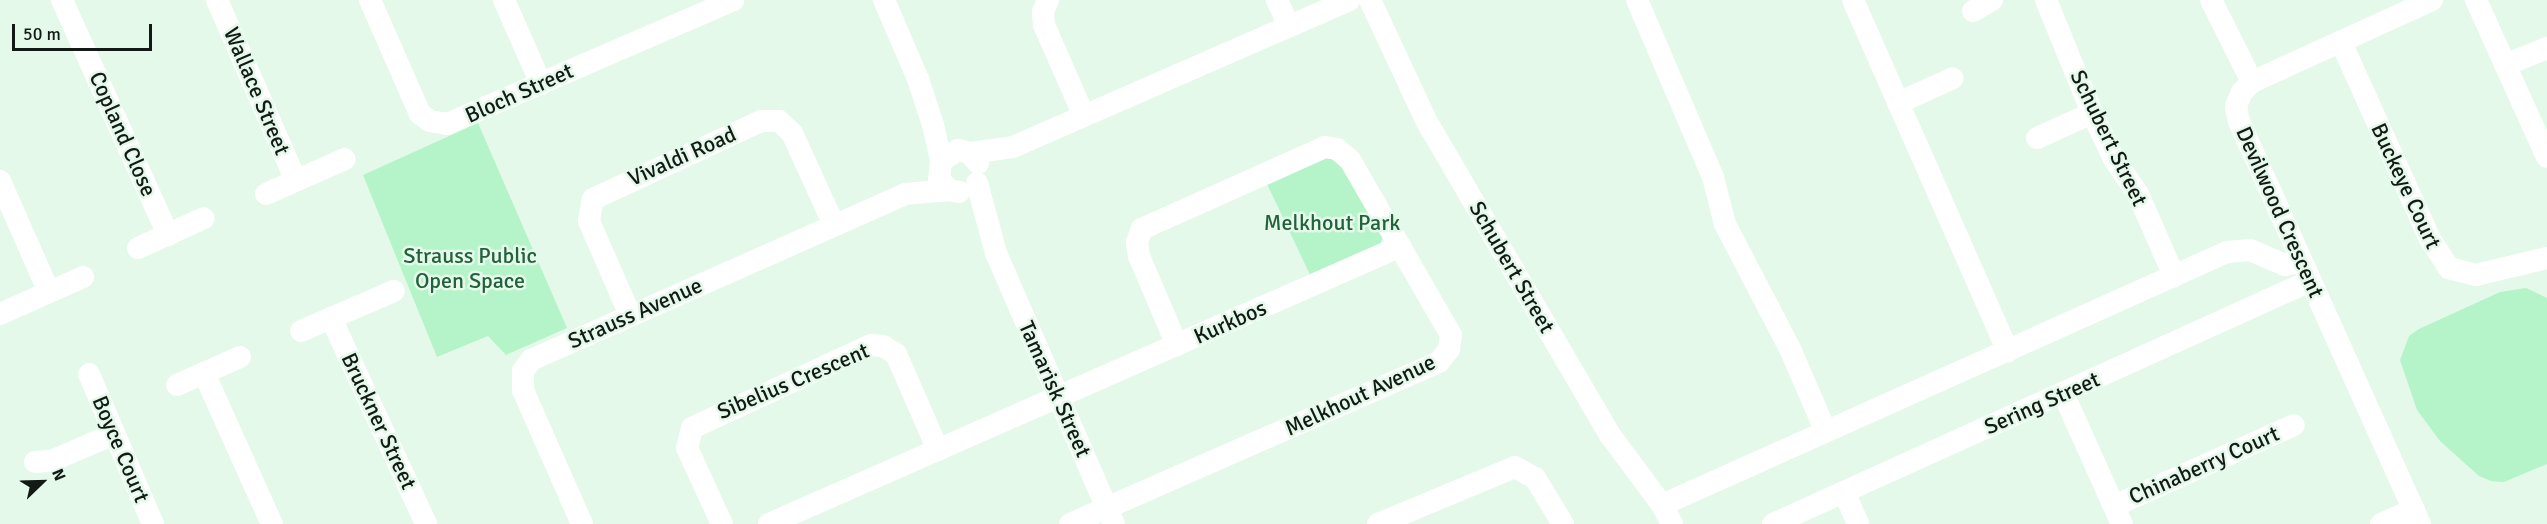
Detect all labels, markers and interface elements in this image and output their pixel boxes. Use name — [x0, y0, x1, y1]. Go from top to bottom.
scale bar — [15, 12, 154, 50]
text: 50 m — [23, 23, 61, 45]
street label: Wallace Street — [218, 23, 296, 159]
street label: Bloch Street — [461, 57, 577, 129]
street label: Schubert Street — [2065, 66, 2153, 210]
street label: Copland Close — [84, 67, 162, 201]
street label: Buckeye Court — [2365, 119, 2447, 253]
street label: Vivaldi Road — [624, 120, 740, 192]
street label: Devilwood Crescent — [2230, 122, 2330, 302]
street label: Schubert Street — [1464, 196, 1560, 338]
park label: Melkhout Park — [1264, 210, 1400, 236]
park label: Strauss Public Open Space — [403, 242, 537, 294]
street label: Strauss Avenue — [564, 272, 706, 354]
street label: Kurkbos — [1190, 294, 1270, 350]
street label: Tamarisk Street — [1013, 317, 1097, 461]
street label: Sibelius Crescent — [713, 337, 873, 425]
street label: Bruckner Street — [336, 348, 422, 494]
street label: Melkhout Avenue — [1281, 349, 1439, 441]
street label: Sering Street — [1980, 366, 2104, 440]
street label: Boyce Court — [87, 392, 155, 506]
street label: Chinaberry Court — [2125, 420, 2283, 510]
north arrow — [12, 452, 72, 512]
text: N — [47, 466, 70, 484]

